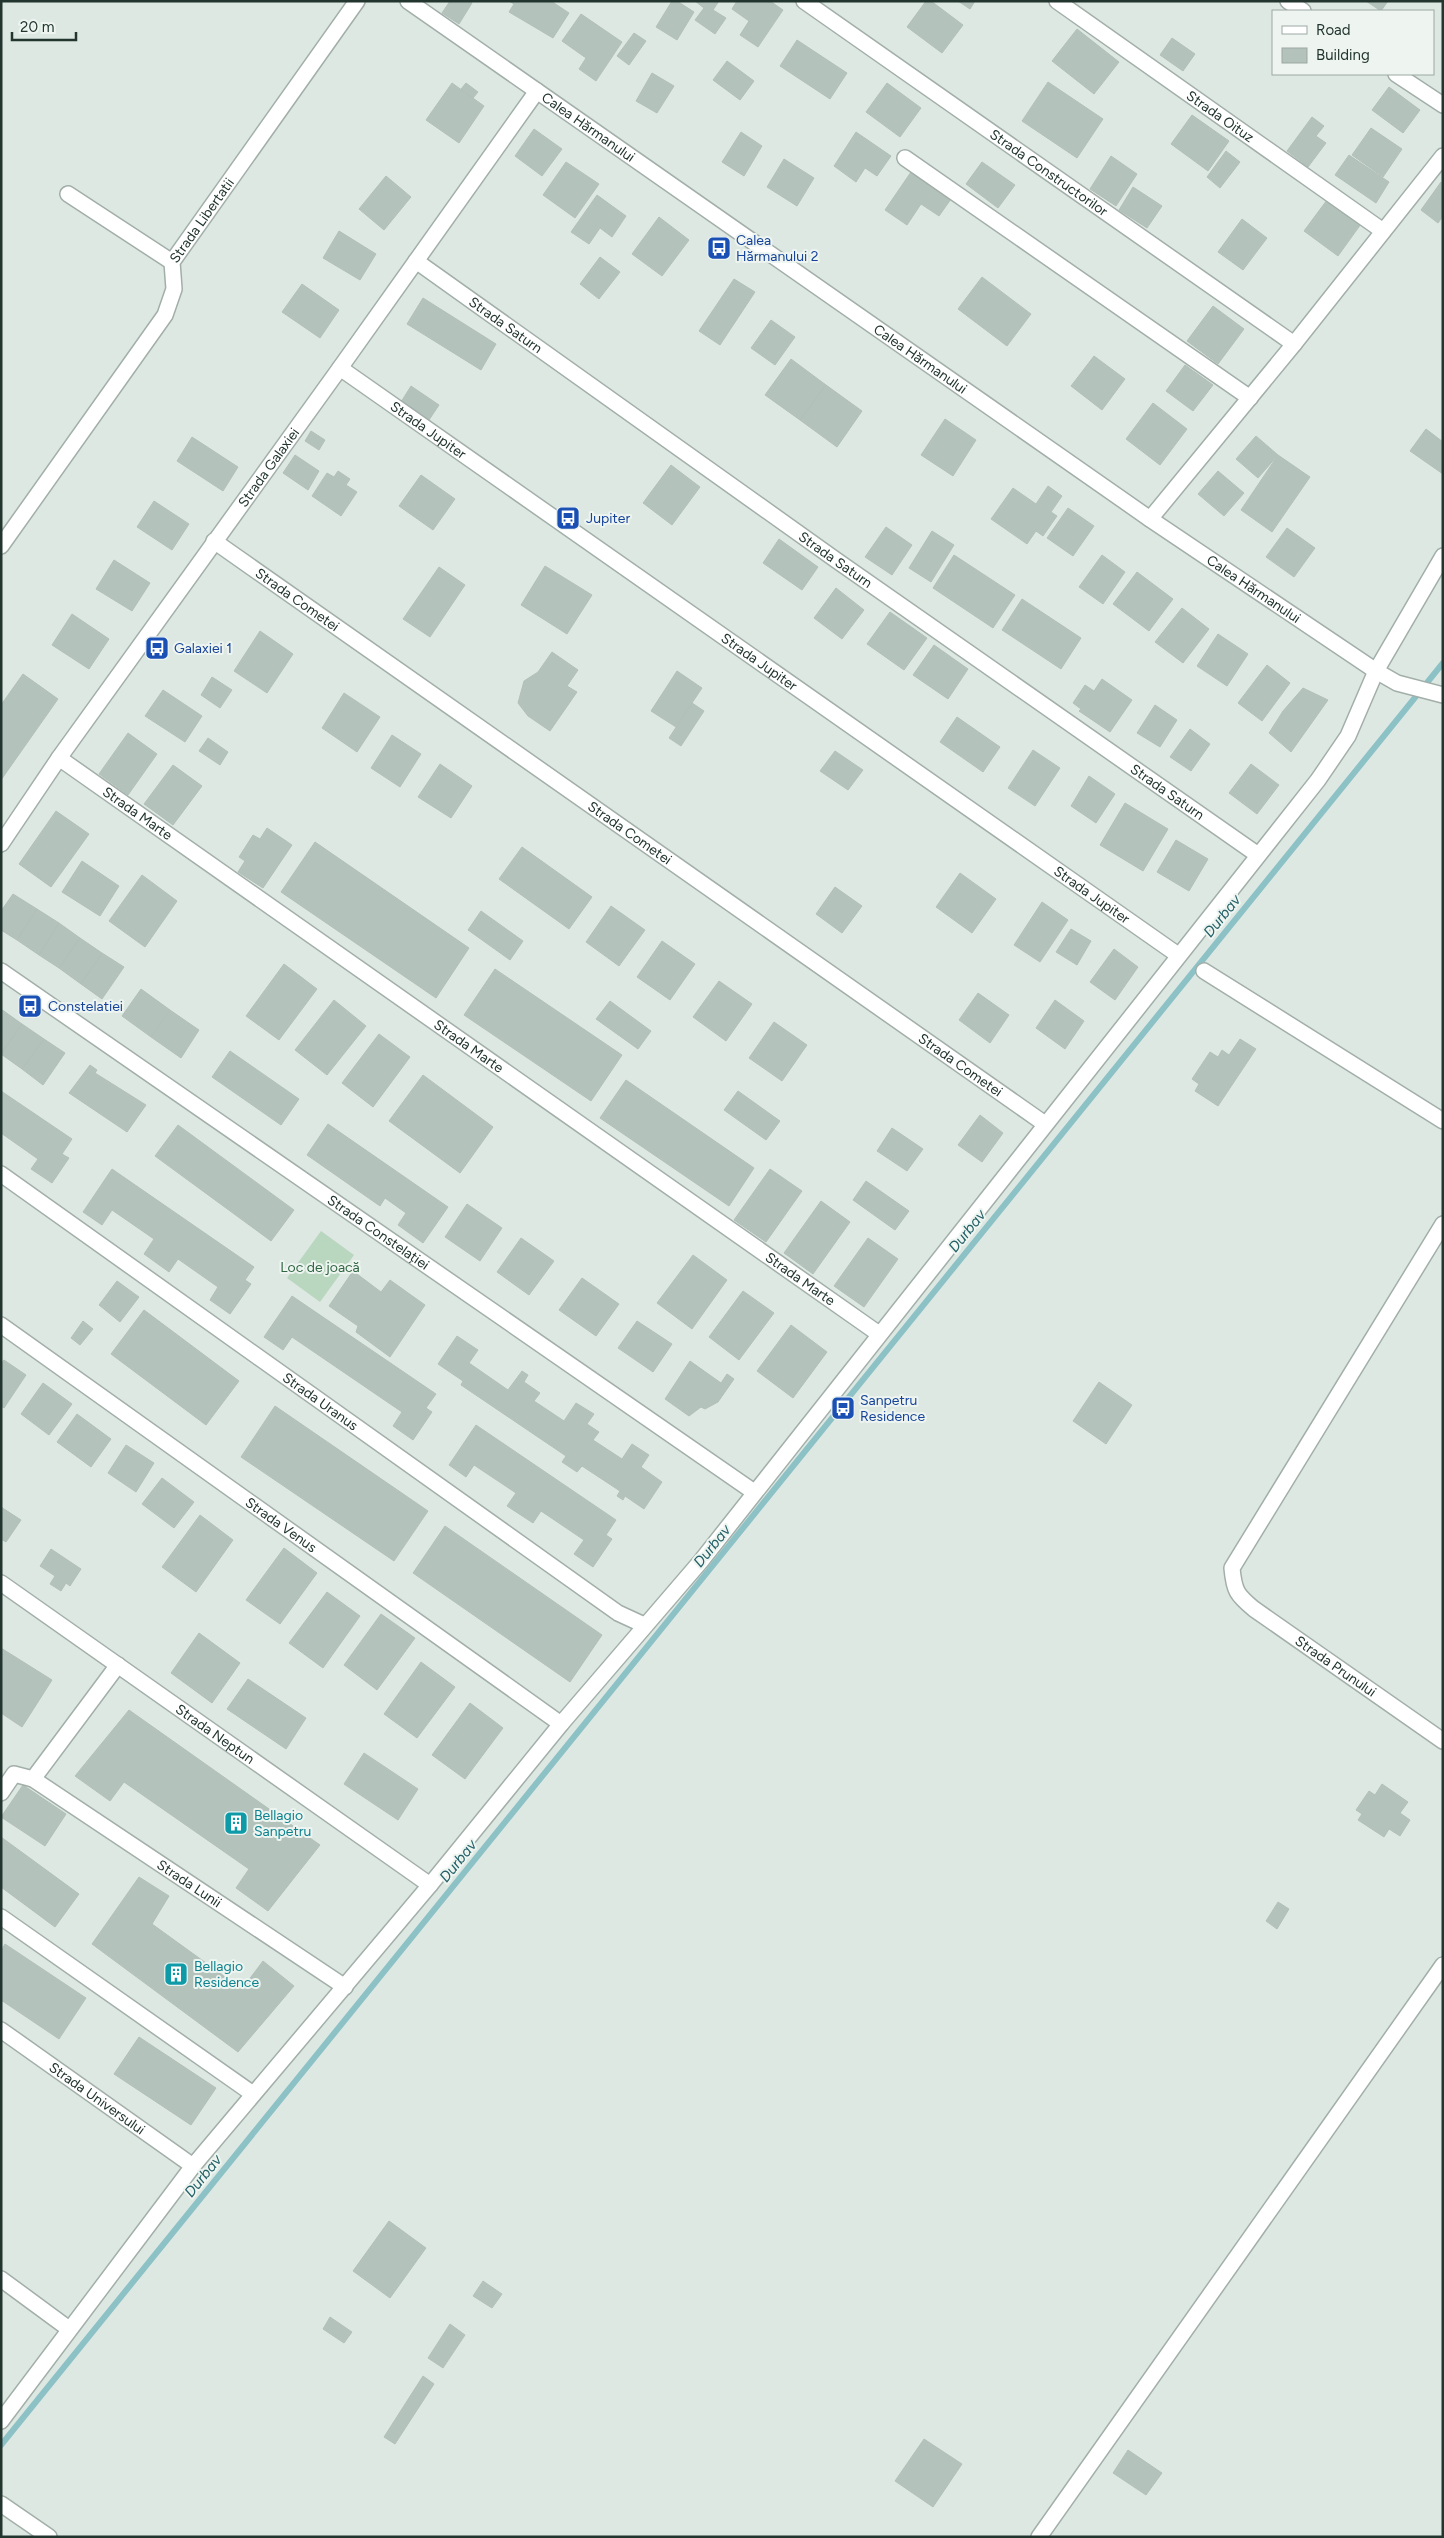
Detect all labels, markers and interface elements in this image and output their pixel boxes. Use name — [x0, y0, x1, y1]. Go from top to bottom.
scale bar — [12, 10, 76, 42]
legend — [1272, 10, 1434, 75]
text: 20 m — [20, 18, 54, 36]
text: Road — [1316, 21, 1351, 39]
text: Building — [1316, 46, 1370, 64]
street label: Strada Oituz — [1183, 87, 1258, 146]
street label: Calea Hărmanului — [538, 89, 638, 165]
street label: Strada Constructorilor — [987, 125, 1111, 220]
street label: Strada Libertatii — [166, 175, 237, 266]
place label: Calea Hărmanului 2 — [736, 232, 818, 265]
bus stop icon: Calea Hărmanului 2 — [706, 235, 732, 261]
street label: Strada Saturn — [466, 293, 546, 357]
street label: Calea Hărmanului — [871, 320, 970, 397]
street label: Strada Jupiter — [387, 398, 470, 463]
street label: Strada Galaxiei — [234, 424, 303, 510]
bus stop icon: Jupiter — [555, 505, 581, 531]
place label: Jupiter — [586, 510, 630, 527]
street label: Strada Saturn — [796, 528, 876, 591]
street label: Calea Hărmanului — [1203, 551, 1304, 627]
street label: Strada Cometei — [252, 564, 343, 635]
street label: Strada Jupiter — [718, 629, 801, 694]
bus stop icon: Galaxiei 1 — [144, 635, 170, 661]
place label: Galaxiei 1 — [174, 640, 232, 657]
street label: Strada Saturn — [1127, 760, 1208, 823]
street label: Strada Marte — [99, 783, 176, 844]
street label: Strada Cometei — [585, 797, 675, 868]
street label: Strada Jupiter — [1051, 862, 1133, 927]
water label: Durbav — [1200, 890, 1245, 941]
bus stop icon: Constelatiei — [17, 993, 43, 1019]
place label: Constelatiei — [48, 998, 123, 1015]
street label: Strada Marte — [431, 1016, 507, 1076]
street label: Strada Cometei — [915, 1030, 1006, 1100]
street label: Strada Constelației — [324, 1191, 433, 1273]
water label: Durbav — [945, 1205, 990, 1256]
street label: Strada Marte — [762, 1248, 839, 1309]
park label: Loc de joacă — [280, 1259, 360, 1276]
street label: Strada Uranus — [279, 1369, 361, 1434]
place label: Sanpetru Residence — [860, 1392, 925, 1425]
bus stop icon: Sanpetru Residence — [830, 1395, 856, 1421]
street label: Strada Venus — [242, 1493, 320, 1556]
water label: Durbav — [690, 1520, 735, 1571]
street label: Strada Prunului — [1292, 1632, 1380, 1700]
street label: Strada Neptun — [173, 1700, 258, 1767]
place label: Bellagio Sanpetru — [254, 1807, 311, 1840]
building icon: Bellagio Sanpetru — [223, 1810, 249, 1836]
water label: Durbav — [436, 1835, 481, 1886]
street label: Strada Lunii — [154, 1856, 225, 1911]
place label: Bellagio Residence — [194, 1958, 259, 1991]
building icon: Bellagio Residence — [163, 1961, 189, 1987]
street label: Strada Universului — [46, 2058, 149, 2138]
water label: Durbav — [181, 2150, 226, 2201]

